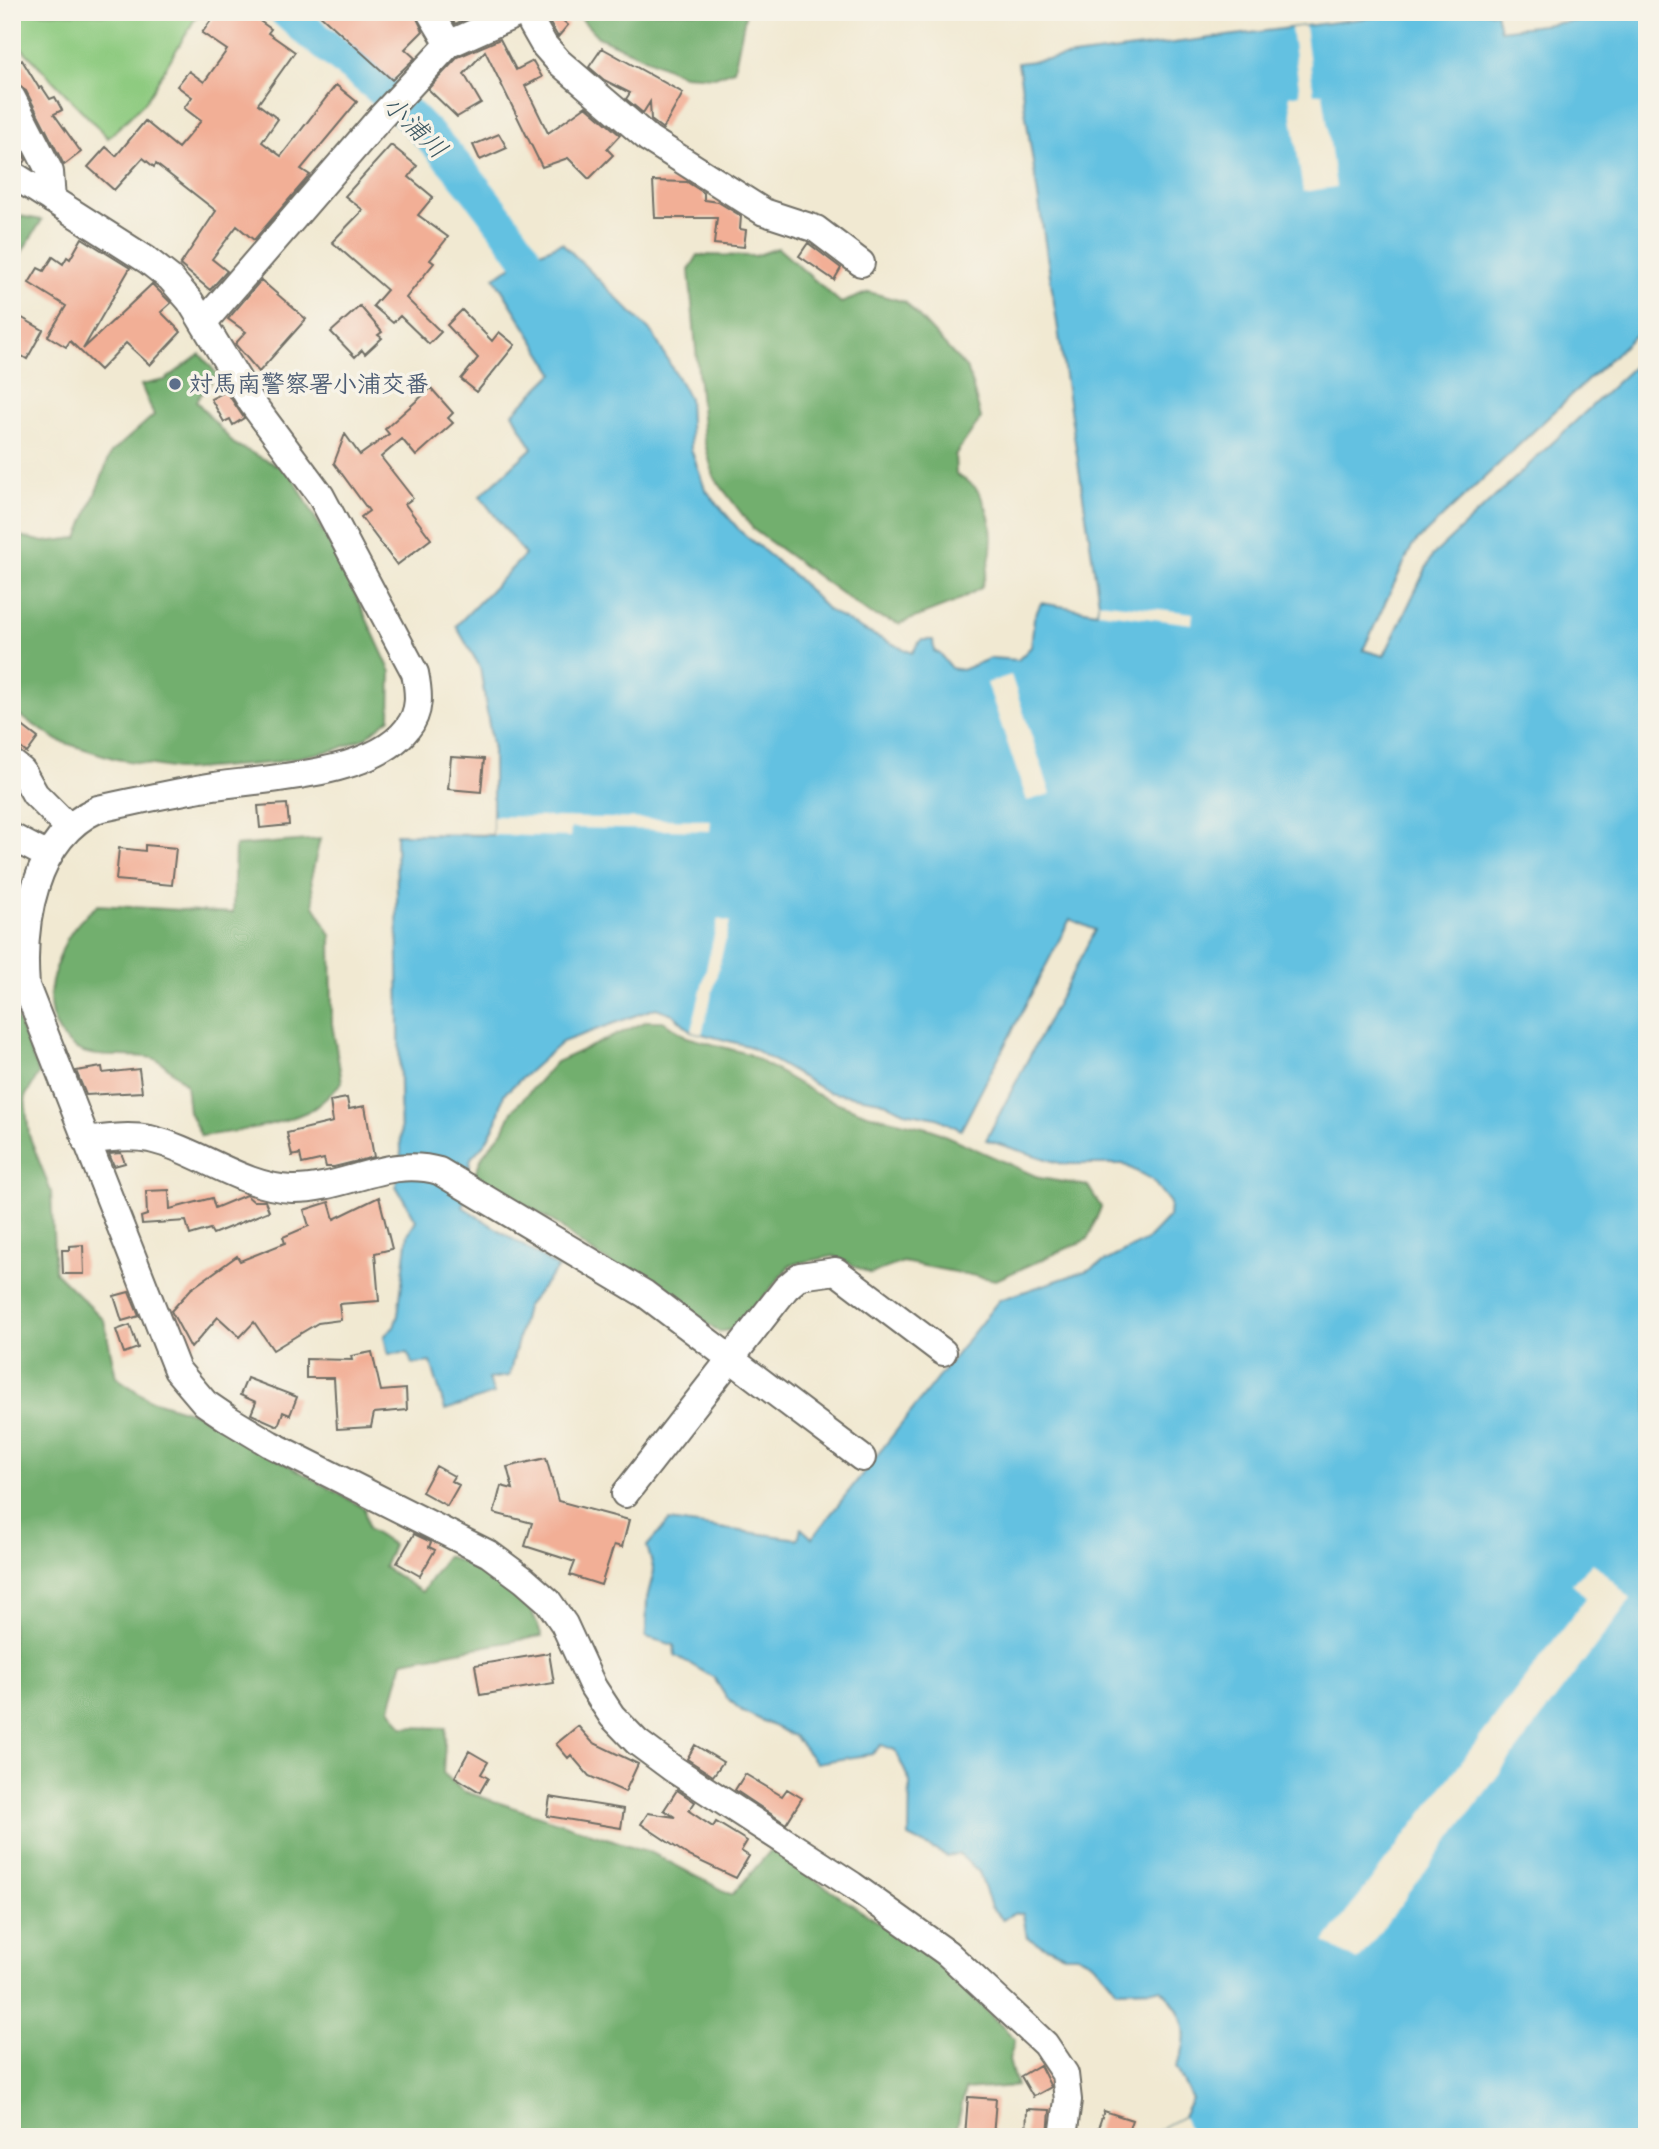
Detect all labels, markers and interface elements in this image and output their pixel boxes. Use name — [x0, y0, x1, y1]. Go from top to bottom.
water label: 小浦川 — [375, 88, 455, 166]
place label: 対馬南警察署小浦交番 — [189, 369, 429, 399]
marker: 対馬南警察署小浦交番 — [167, 376, 183, 392]

